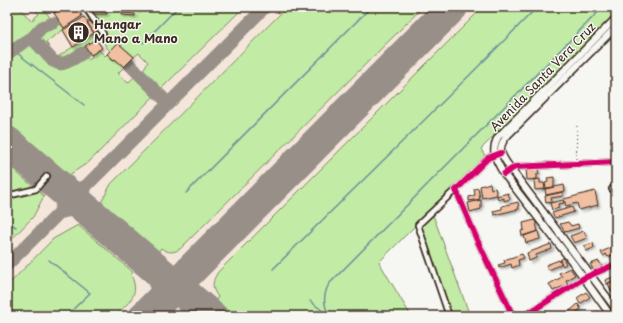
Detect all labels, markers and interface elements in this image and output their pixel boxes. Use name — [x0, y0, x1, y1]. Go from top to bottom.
place label: Hangar Mano a Mano — [94, 15, 178, 47]
street label: Avenida Santa Vera Cruz — [485, 18, 599, 135]
building icon: Hangar Mano a Mano — [66, 19, 92, 45]

